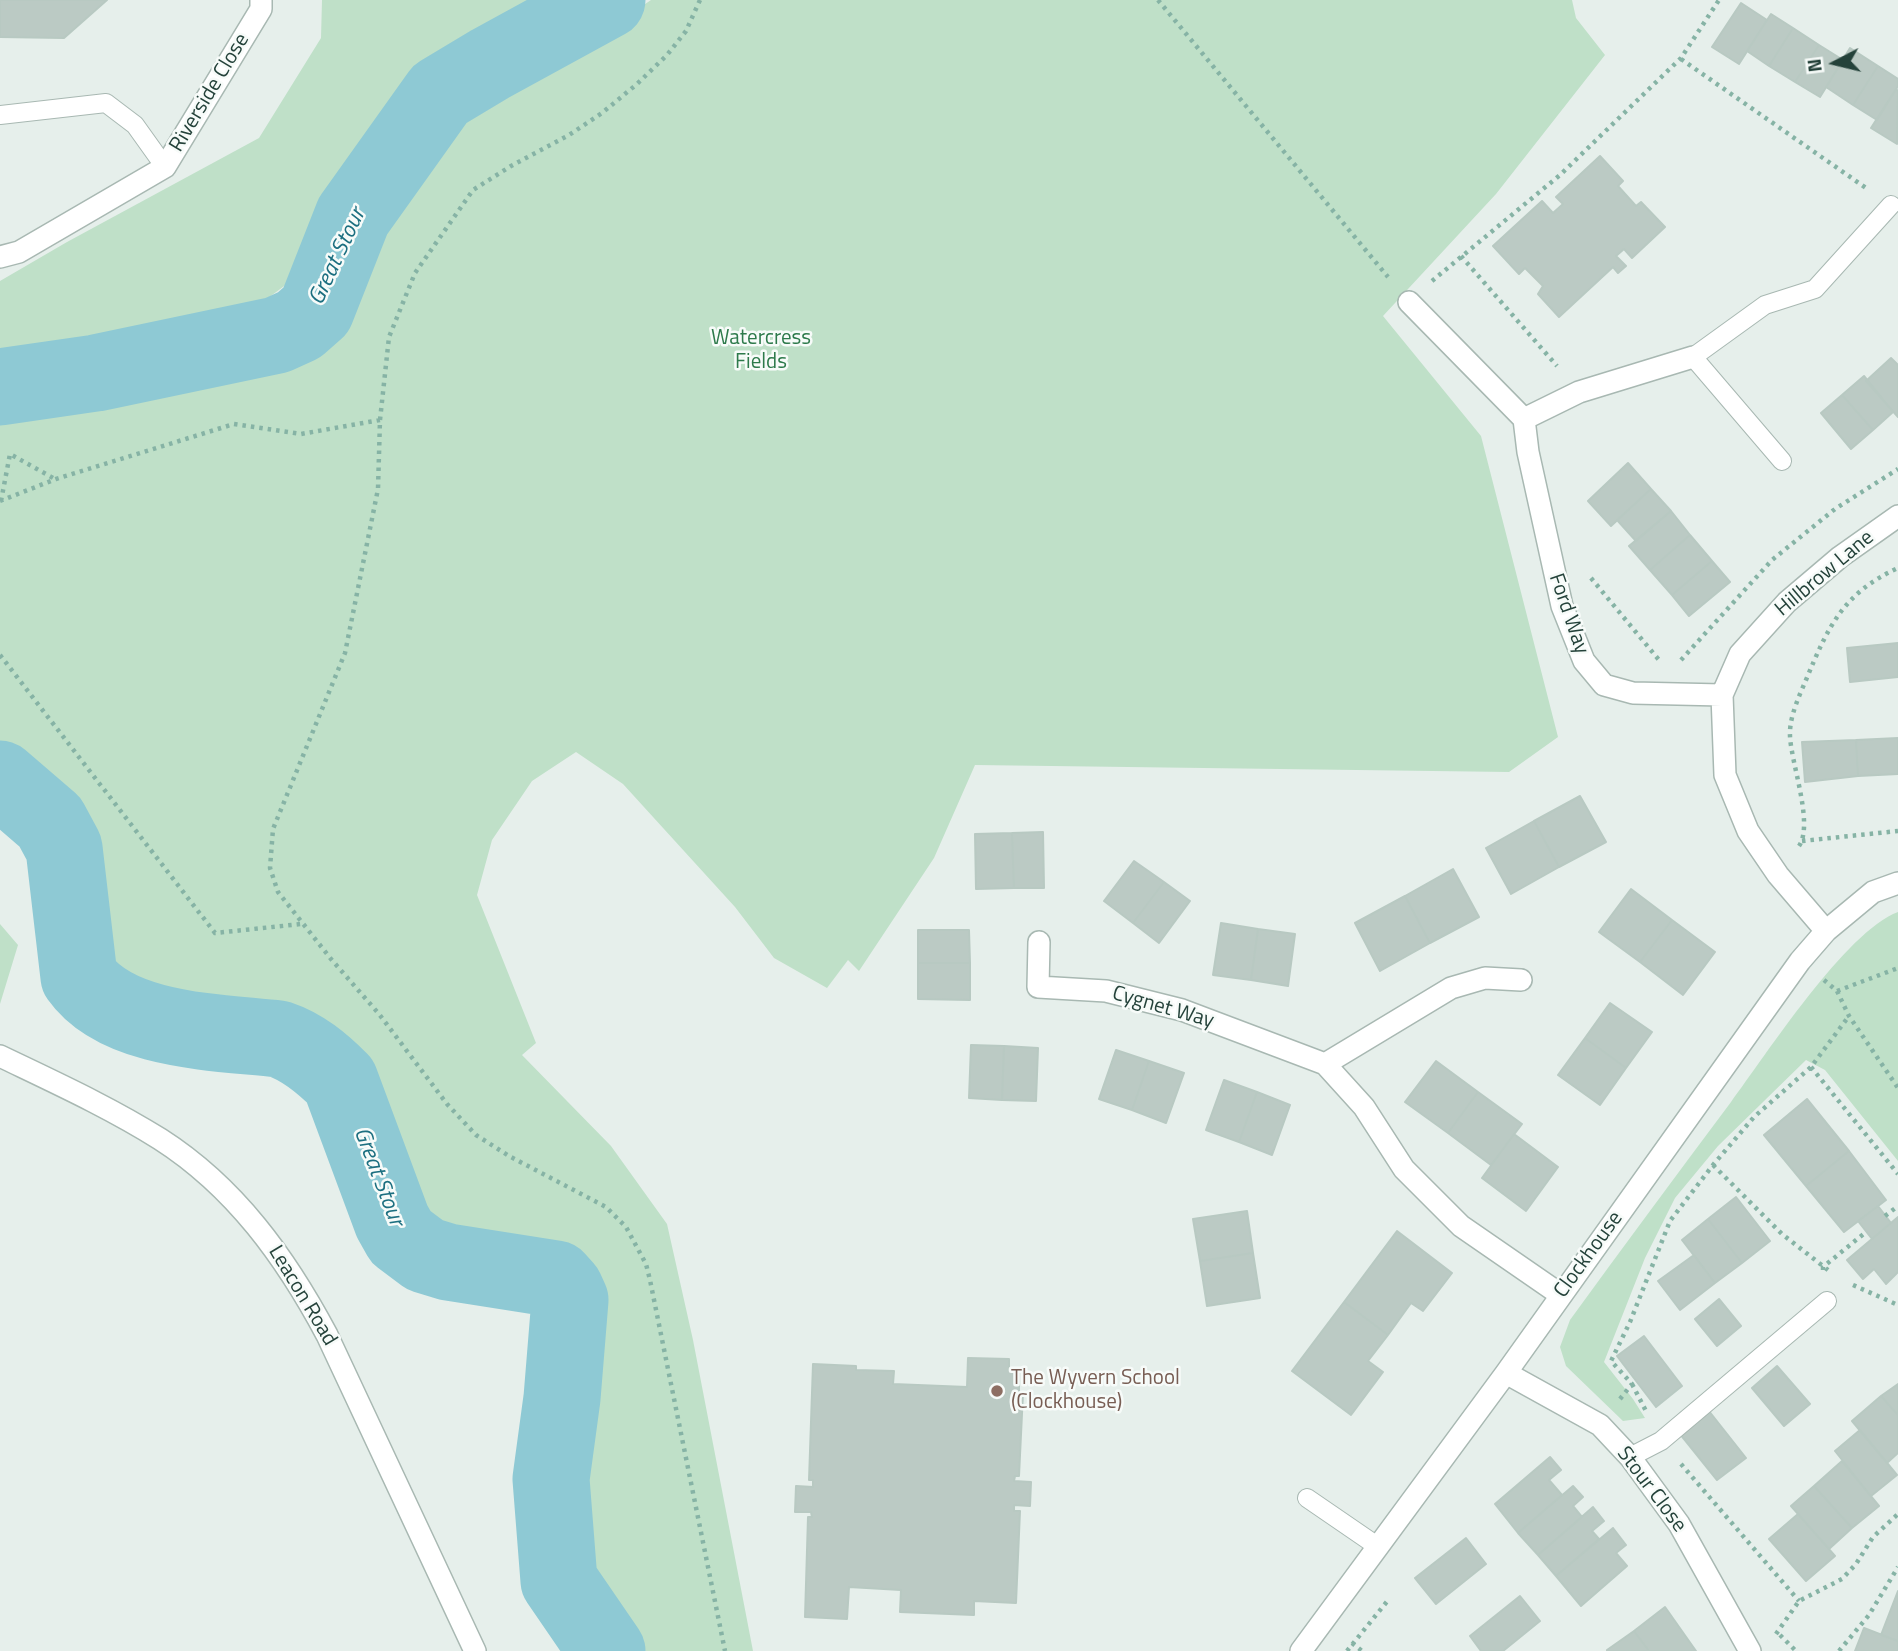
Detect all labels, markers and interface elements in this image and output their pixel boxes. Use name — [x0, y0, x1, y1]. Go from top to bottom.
north arrow — [1800, 28, 1870, 98]
street label: Riverside Close — [165, 29, 255, 157]
text: N — [1798, 57, 1829, 74]
water label: Great Stour — [304, 204, 372, 310]
park label: Watercress Fields — [711, 326, 811, 376]
street label: Hillbrow Lane — [1771, 526, 1879, 622]
street label: Ford Way — [1543, 571, 1593, 657]
street label: Cygnet Way — [1109, 981, 1217, 1035]
water label: Great Stour — [347, 1124, 409, 1230]
street label: Clockhouse — [1549, 1207, 1629, 1303]
street label: Leacon Road — [262, 1241, 342, 1351]
place label: The Wyvern School (Clockhouse) — [1011, 1366, 1180, 1416]
marker: The Wyvern School (Clockhouse) — [989, 1383, 1005, 1399]
street label: Stour Close — [1611, 1442, 1691, 1538]

